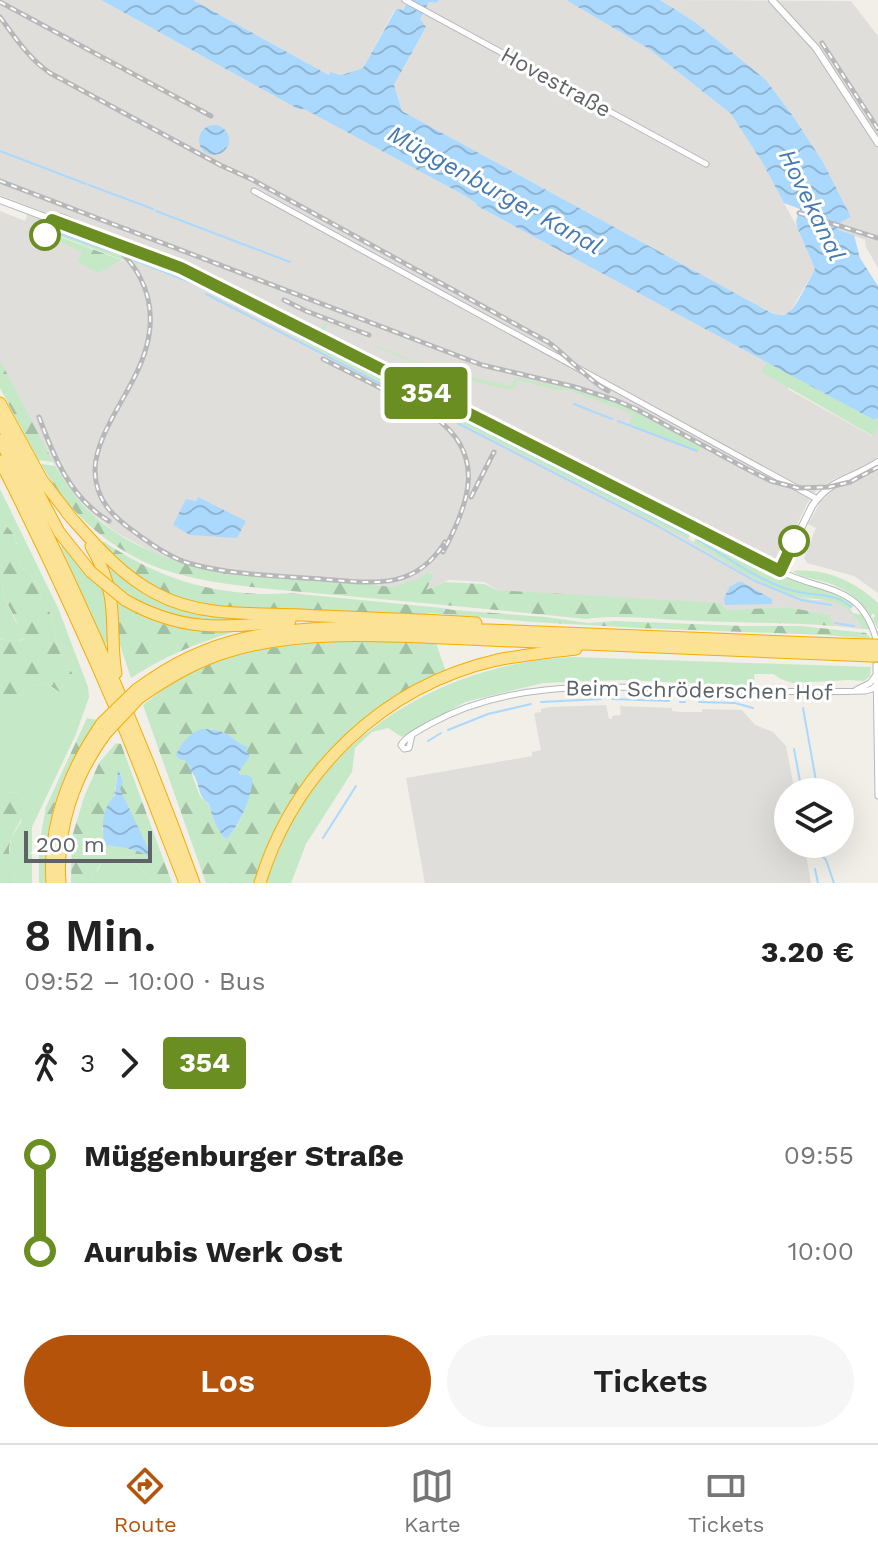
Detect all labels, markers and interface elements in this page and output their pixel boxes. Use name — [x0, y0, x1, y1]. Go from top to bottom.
street label: Hovestraße — [497, 42, 615, 122]
water label: Müggenburger Kanal — [383, 120, 607, 260]
water label: Hovekanal — [773, 145, 851, 265]
unlabelled marker — [30, 220, 60, 250]
line badge: 354 — [380, 367, 472, 419]
text: 354 — [400, 376, 452, 409]
unlabelled marker — [779, 526, 809, 556]
street label: Beim Schröderschen Hof — [565, 675, 833, 705]
map controls — [774, 778, 854, 858]
button: layers — [774, 778, 854, 858]
scale bar — [24, 827, 152, 863]
text: 200 m — [36, 832, 105, 857]
text: 8 Min. — [24, 910, 156, 962]
text: 3.20 € — [761, 934, 854, 969]
text: 09:52 – 10:00 · Bus — [24, 966, 265, 996]
icon: walk — [24, 1041, 68, 1085]
icon: forward — [107, 1041, 151, 1085]
text: 354 — [179, 1046, 230, 1079]
text: 3 — [80, 1048, 95, 1078]
text: Müggenburger Straße — [84, 1138, 404, 1173]
text: 09:55 — [784, 1140, 854, 1170]
text: Aurubis Werk Ost — [84, 1234, 342, 1269]
text: 10:00 — [788, 1236, 854, 1266]
button: Los — [24, 1335, 431, 1427]
button: Tickets — [447, 1335, 854, 1427]
tab: Route — [114, 1464, 177, 1537]
tab: Karte — [404, 1464, 461, 1537]
tab: Tickets — [688, 1464, 764, 1537]

